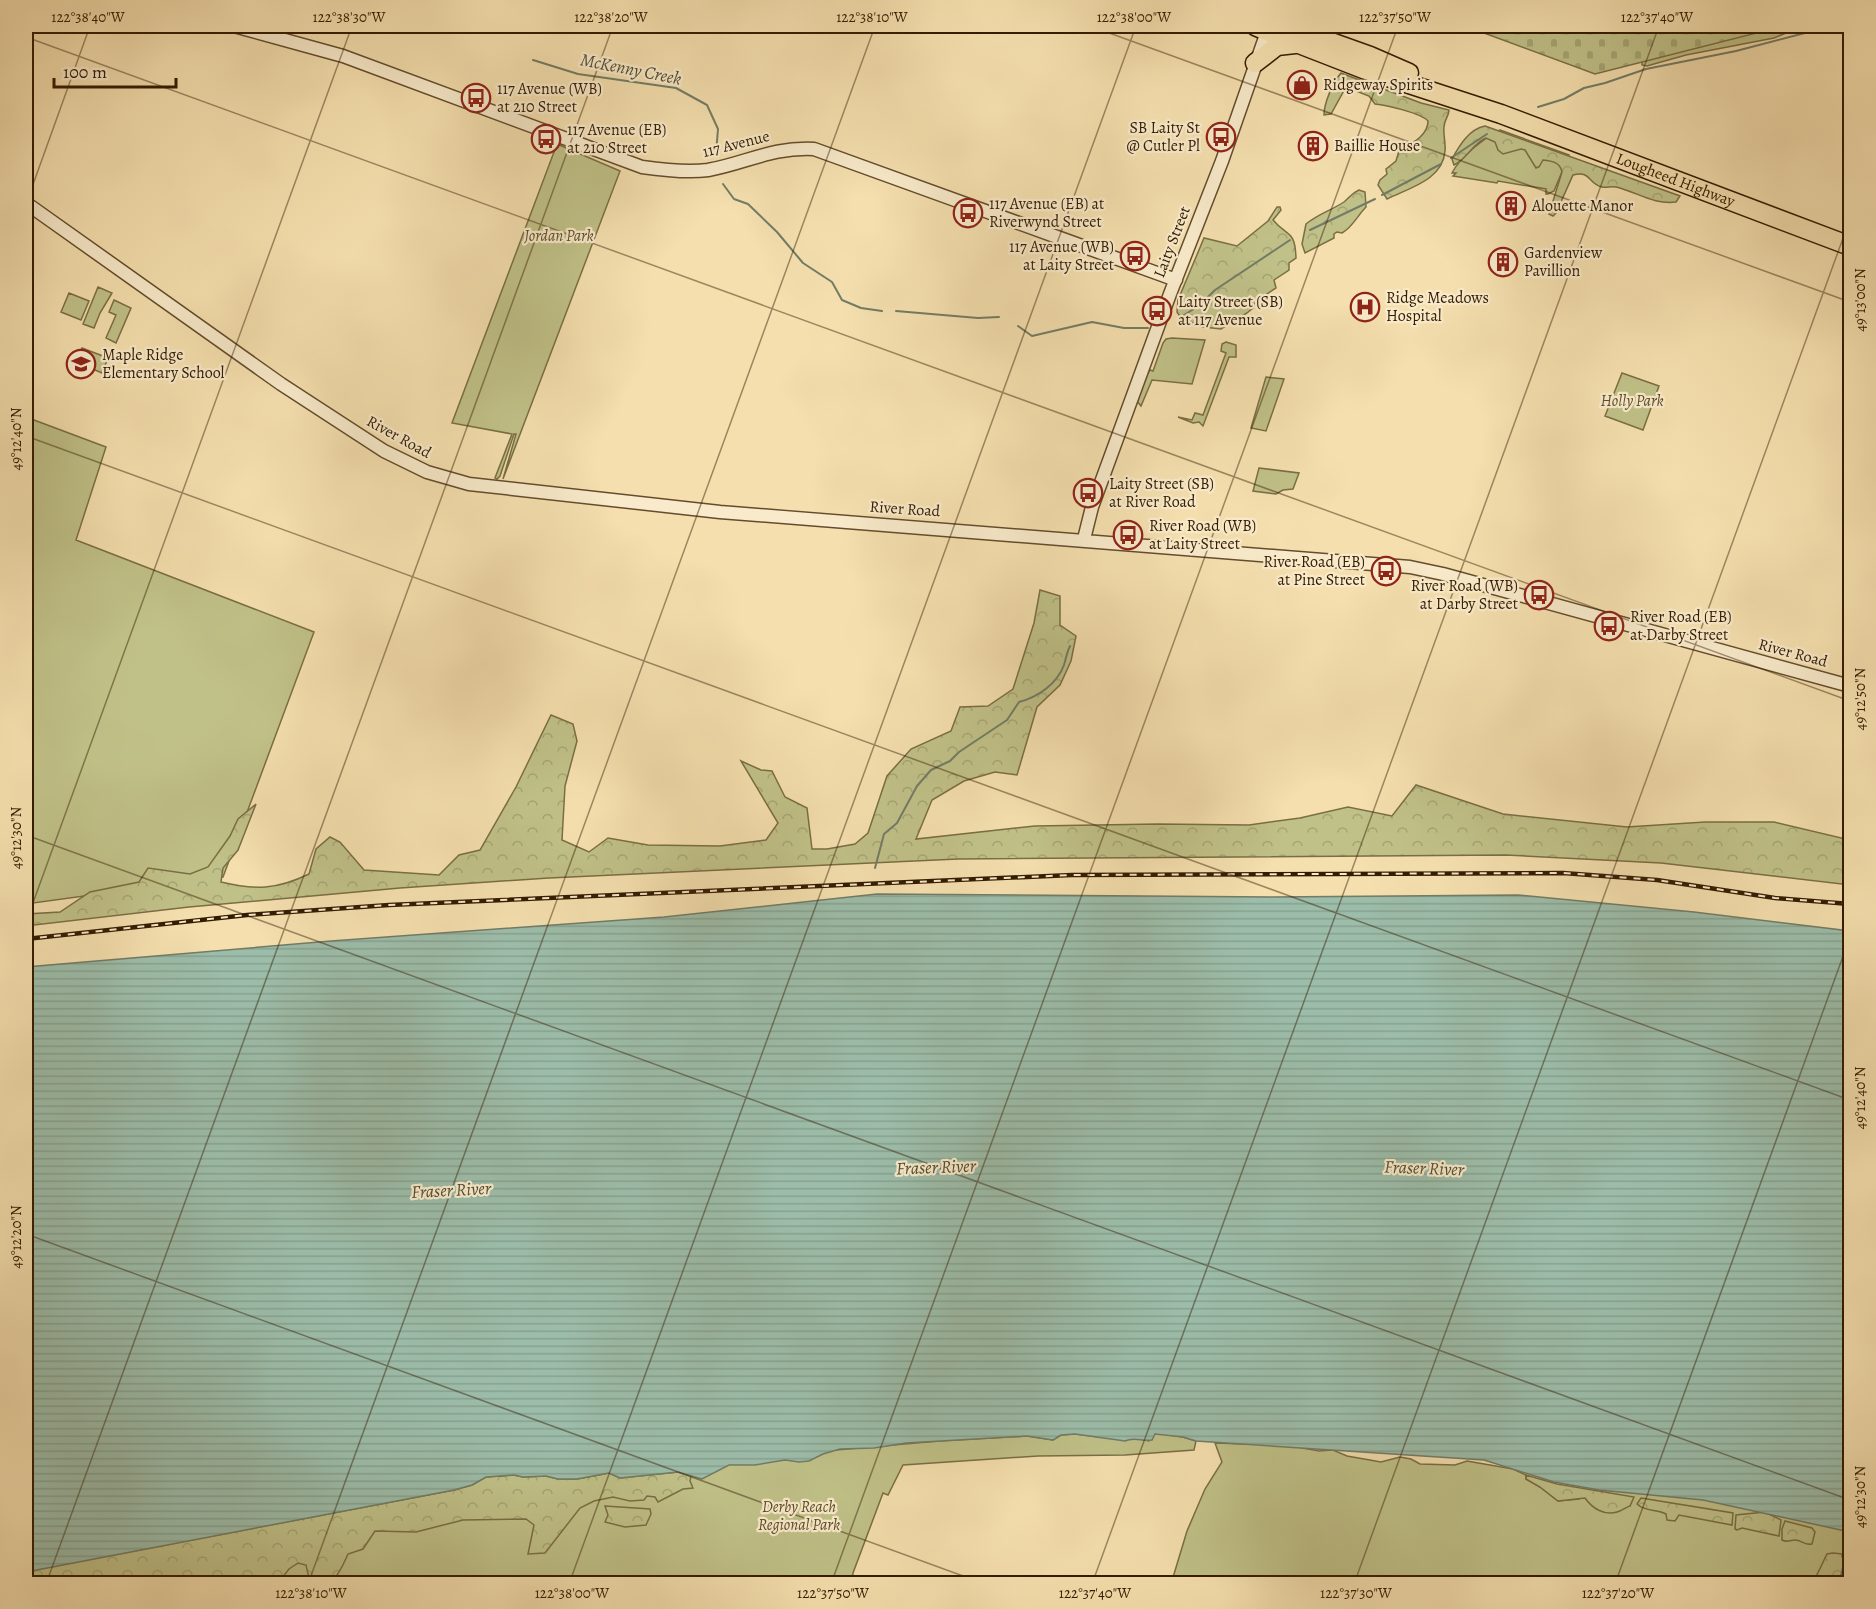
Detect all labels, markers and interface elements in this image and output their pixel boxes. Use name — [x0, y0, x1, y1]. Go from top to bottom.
text: 122°38'40"W — [51, 7, 125, 27]
text: 122°38'30"W — [313, 7, 385, 27]
text: 122°38'20"W — [574, 7, 648, 27]
text: 122°38'10"W — [836, 7, 908, 27]
text: 122°38'00"W — [1097, 7, 1171, 27]
text: 122°37'50"W — [1359, 7, 1431, 27]
text: 122°37'40"W — [1621, 7, 1693, 27]
water label: McKenny Creek — [578, 47, 684, 91]
scale bar — [54, 51, 176, 89]
text: 100 m — [63, 60, 107, 84]
shop icon: Ridgeway Spirits — [1286, 69, 1318, 101]
place label: Ridgeway Spirits — [1323, 74, 1433, 96]
place label: 117 Avenue (WB) at 210 Street — [497, 78, 602, 118]
bus stop icon: 117 Avenue (WB) at 210 Street — [460, 82, 492, 114]
place label: SB Laity St @ Cutler Pl — [1126, 117, 1200, 157]
place label: 117 Avenue (EB) at 210 Street — [567, 119, 666, 159]
bus stop icon: SB Laity St @ Cutler Pl — [1205, 121, 1237, 153]
bus stop icon: 117 Avenue (EB) at 210 Street — [530, 123, 562, 155]
street label: 117 Avenue — [700, 125, 772, 163]
building icon: Baillie House — [1297, 130, 1329, 162]
place label: Baillie House — [1334, 135, 1420, 157]
street label: Lougheed Highway — [1613, 148, 1739, 213]
building icon: Alouette Manor — [1495, 190, 1527, 222]
place label: 117 Avenue (EB) at Riverwynd Street — [989, 193, 1104, 233]
place label: Alouette Manor — [1531, 195, 1633, 217]
bus stop icon: 117 Avenue (EB) at Riverwynd Street — [952, 197, 984, 229]
street label: Laity Street — [1148, 203, 1196, 281]
park label: Jordan Park — [523, 225, 594, 247]
place label: 117 Avenue (WB) at Laity Street — [1009, 236, 1114, 276]
bus stop icon: 117 Avenue (WB) at Laity Street — [1119, 240, 1151, 272]
place label: Gardenview Pavillion — [1524, 242, 1603, 282]
building icon: Gardenview Pavillion — [1487, 246, 1519, 278]
text: 49°13'00"N — [1850, 268, 1870, 332]
place label: Ridge Meadows Hospital — [1386, 287, 1489, 327]
place label: Laity Street (SB) at 117 Avenue — [1178, 291, 1283, 331]
hospital icon: Ridge Meadows Hospital — [1349, 291, 1381, 323]
bus stop icon: Laity Street (SB) at 117 Avenue — [1141, 295, 1173, 327]
place label: Maple Ridge Elementary School — [102, 344, 225, 384]
school or university icon: Maple Ridge Elementary School — [65, 348, 97, 380]
park label: Holly Park — [1600, 390, 1664, 412]
text: 49°12'40"N — [6, 407, 26, 471]
street label: River Road — [363, 410, 436, 464]
place label: Laity Street (SB) at River Road — [1109, 473, 1214, 513]
bus stop icon: Laity Street (SB) at River Road — [1072, 477, 1104, 509]
street label: River Road — [869, 496, 941, 522]
place label: River Road (WB) at Laity Street — [1149, 515, 1256, 555]
bus stop icon: River Road (WB) at Laity Street — [1112, 519, 1144, 551]
place label: River Road (EB) at Pine Street — [1263, 551, 1365, 591]
bus stop icon: River Road (EB) at Pine Street — [1370, 555, 1402, 587]
place label: River Road (WB) at Darby Street — [1411, 575, 1518, 615]
bus stop icon: River Road (WB) at Darby Street — [1523, 579, 1555, 611]
place label: River Road (EB) at Darby Street — [1630, 606, 1732, 646]
bus stop icon: River Road (EB) at Darby Street — [1593, 610, 1625, 642]
street label: River Road — [1756, 633, 1830, 673]
text: 49°12'50"N — [1850, 667, 1870, 730]
text: 49°12'30"N — [6, 807, 26, 869]
text: 49°12'40"N — [1850, 1066, 1870, 1130]
water label: Fraser River — [896, 1154, 977, 1180]
water label: Fraser River — [1384, 1155, 1465, 1181]
water label: Fraser River — [411, 1176, 492, 1204]
text: 49°12'20"N — [6, 1205, 26, 1269]
text: 49°12'30"N — [1850, 1466, 1870, 1528]
park label: Derby Reach Regional Park — [758, 1496, 840, 1536]
text: 122°38'10"W — [275, 1583, 347, 1603]
text: 122°38'00"W — [535, 1583, 609, 1603]
text: 122°37'50"W — [797, 1583, 869, 1603]
text: 122°37'40"W — [1059, 1583, 1131, 1603]
text: 122°37'30"W — [1320, 1583, 1392, 1603]
text: 122°37'20"W — [1582, 1583, 1654, 1603]

